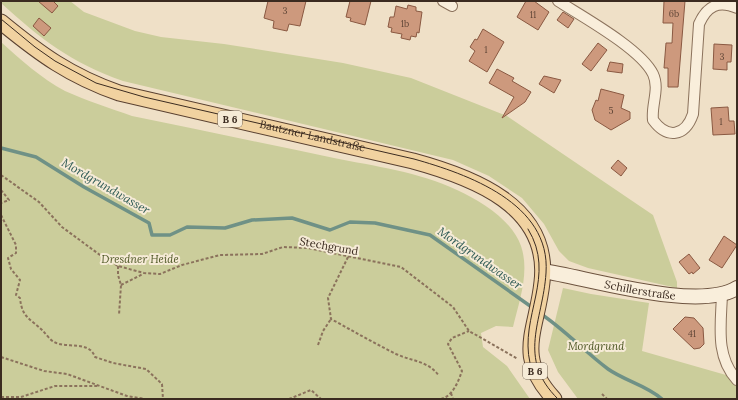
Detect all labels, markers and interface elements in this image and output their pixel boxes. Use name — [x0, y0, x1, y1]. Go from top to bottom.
house number: 3 — [282, 5, 288, 16]
house number: 6b — [669, 8, 679, 19]
house number: 11 — [530, 9, 536, 20]
house number: 1b — [401, 18, 409, 29]
house number: 1 — [484, 44, 488, 55]
house number: 3 — [719, 51, 725, 62]
house number: 5 — [609, 105, 614, 116]
road number: B 6 — [218, 111, 242, 127]
house number: 1 — [719, 116, 723, 127]
street label: Bautzner Landstraße — [258, 117, 367, 155]
water label: Mordgrundwasser — [59, 155, 153, 218]
water label: Mordgrundwasser — [435, 223, 525, 293]
street label: Stechgrund — [299, 234, 360, 258]
park label: Dresdner Heide — [101, 252, 179, 266]
street label: Schillerstraße — [603, 277, 676, 302]
house number: 41 — [688, 328, 696, 339]
park label: Mordgrund — [568, 339, 625, 353]
road number: B 6 — [523, 363, 547, 379]

